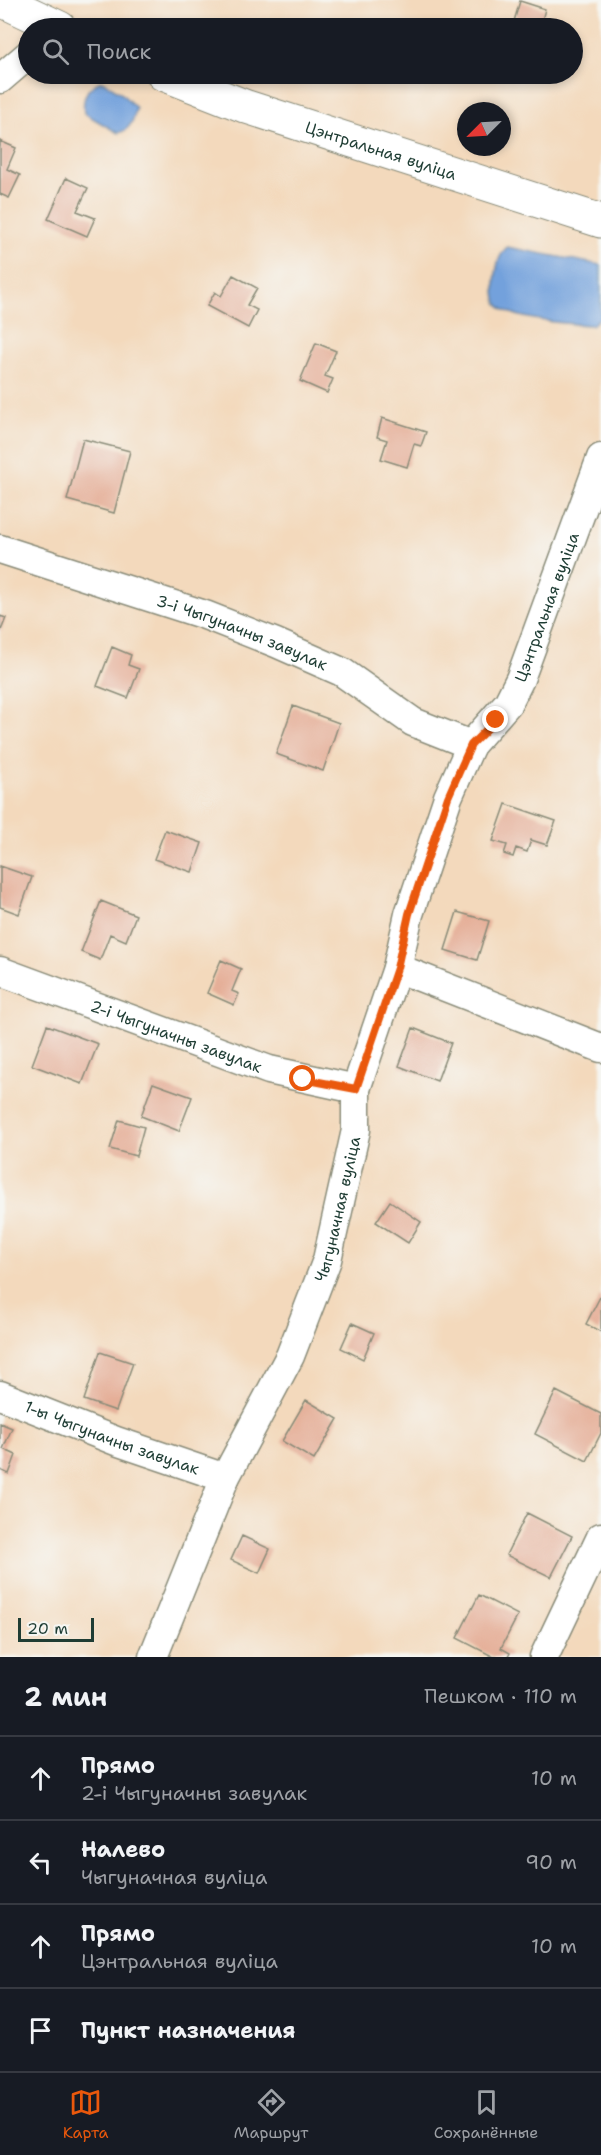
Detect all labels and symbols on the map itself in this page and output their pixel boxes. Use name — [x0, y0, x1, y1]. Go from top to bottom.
north arrow — [457, 102, 511, 156]
street label: Цэнтральная вуліца — [303, 116, 459, 184]
street label: Цэнтральная вуліца — [509, 529, 583, 685]
street label: 3-і Чыгуначны завулак — [154, 590, 331, 675]
route end — [482, 706, 508, 732]
street label: 2-і Чыгуначны завулак — [88, 995, 266, 1077]
route start — [289, 1065, 315, 1091]
street label: Чыгуначная вуліца — [309, 1134, 365, 1285]
street label: 1-ы Чыгуначны завулак — [22, 1395, 203, 1479]
scale bar — [18, 1615, 94, 1642]

